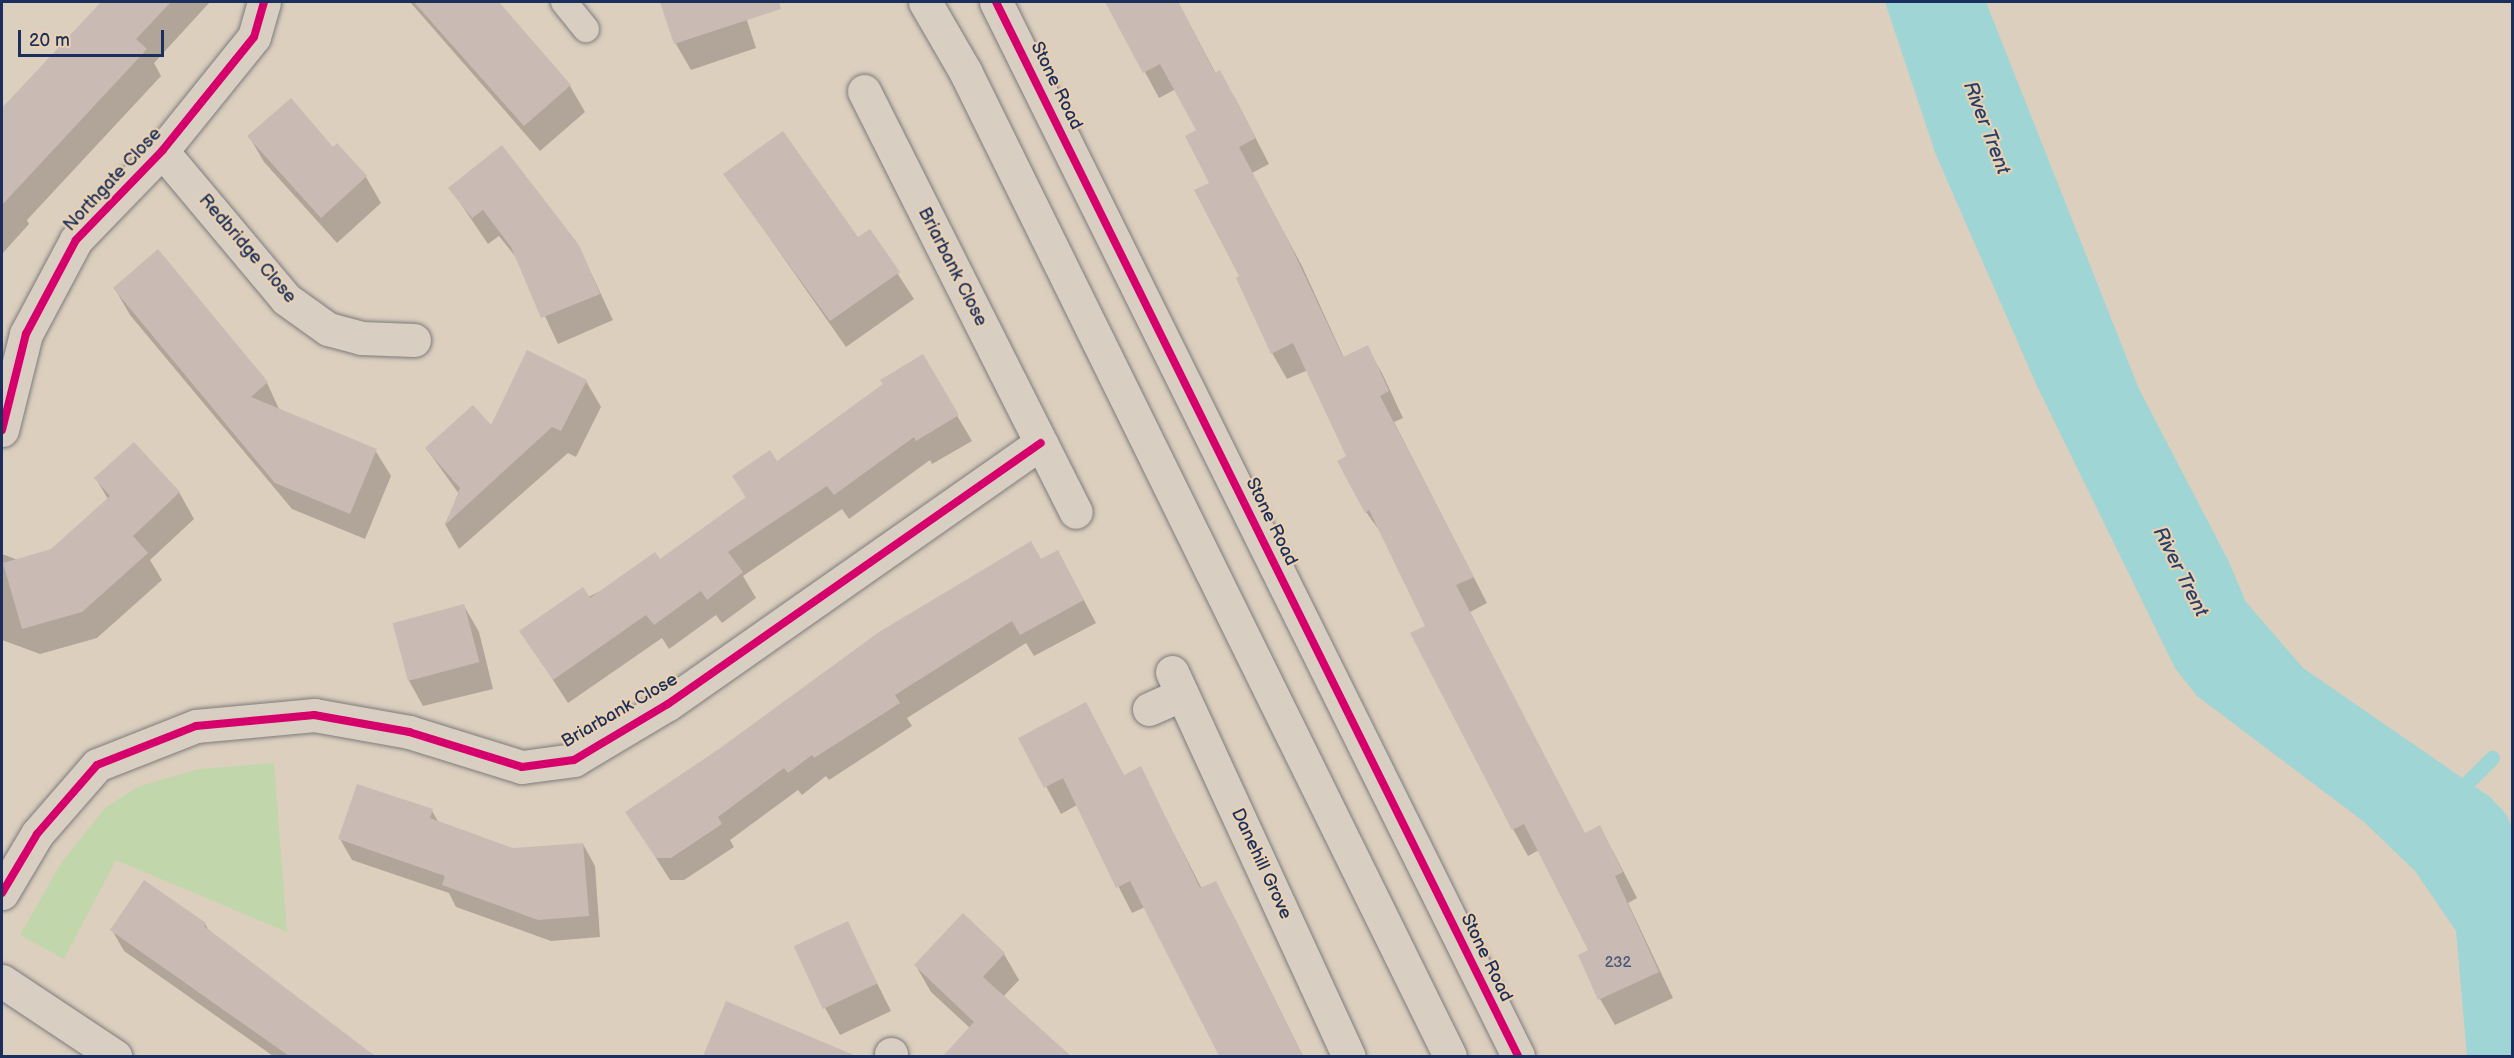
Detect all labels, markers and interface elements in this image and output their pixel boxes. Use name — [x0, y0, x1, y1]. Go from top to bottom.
scale bar — [21, 18, 166, 56]
text: 20 m — [29, 30, 70, 51]
street label: Stone Road — [1025, 38, 1087, 134]
water label: River Trent — [1957, 78, 2015, 178]
street label: Northgate Close — [60, 124, 166, 236]
street label: Redbridge Close — [194, 190, 300, 308]
street label: Briarbank Close — [913, 204, 991, 330]
street label: Stone Road — [1240, 474, 1302, 570]
water label: River Trent — [2147, 523, 2213, 621]
street label: Briarbank Close — [558, 669, 682, 753]
street label: Danehill Grove — [1226, 805, 1296, 923]
street label: Stone Road — [1455, 910, 1517, 1006]
house number: 232 — [1605, 954, 1631, 972]

